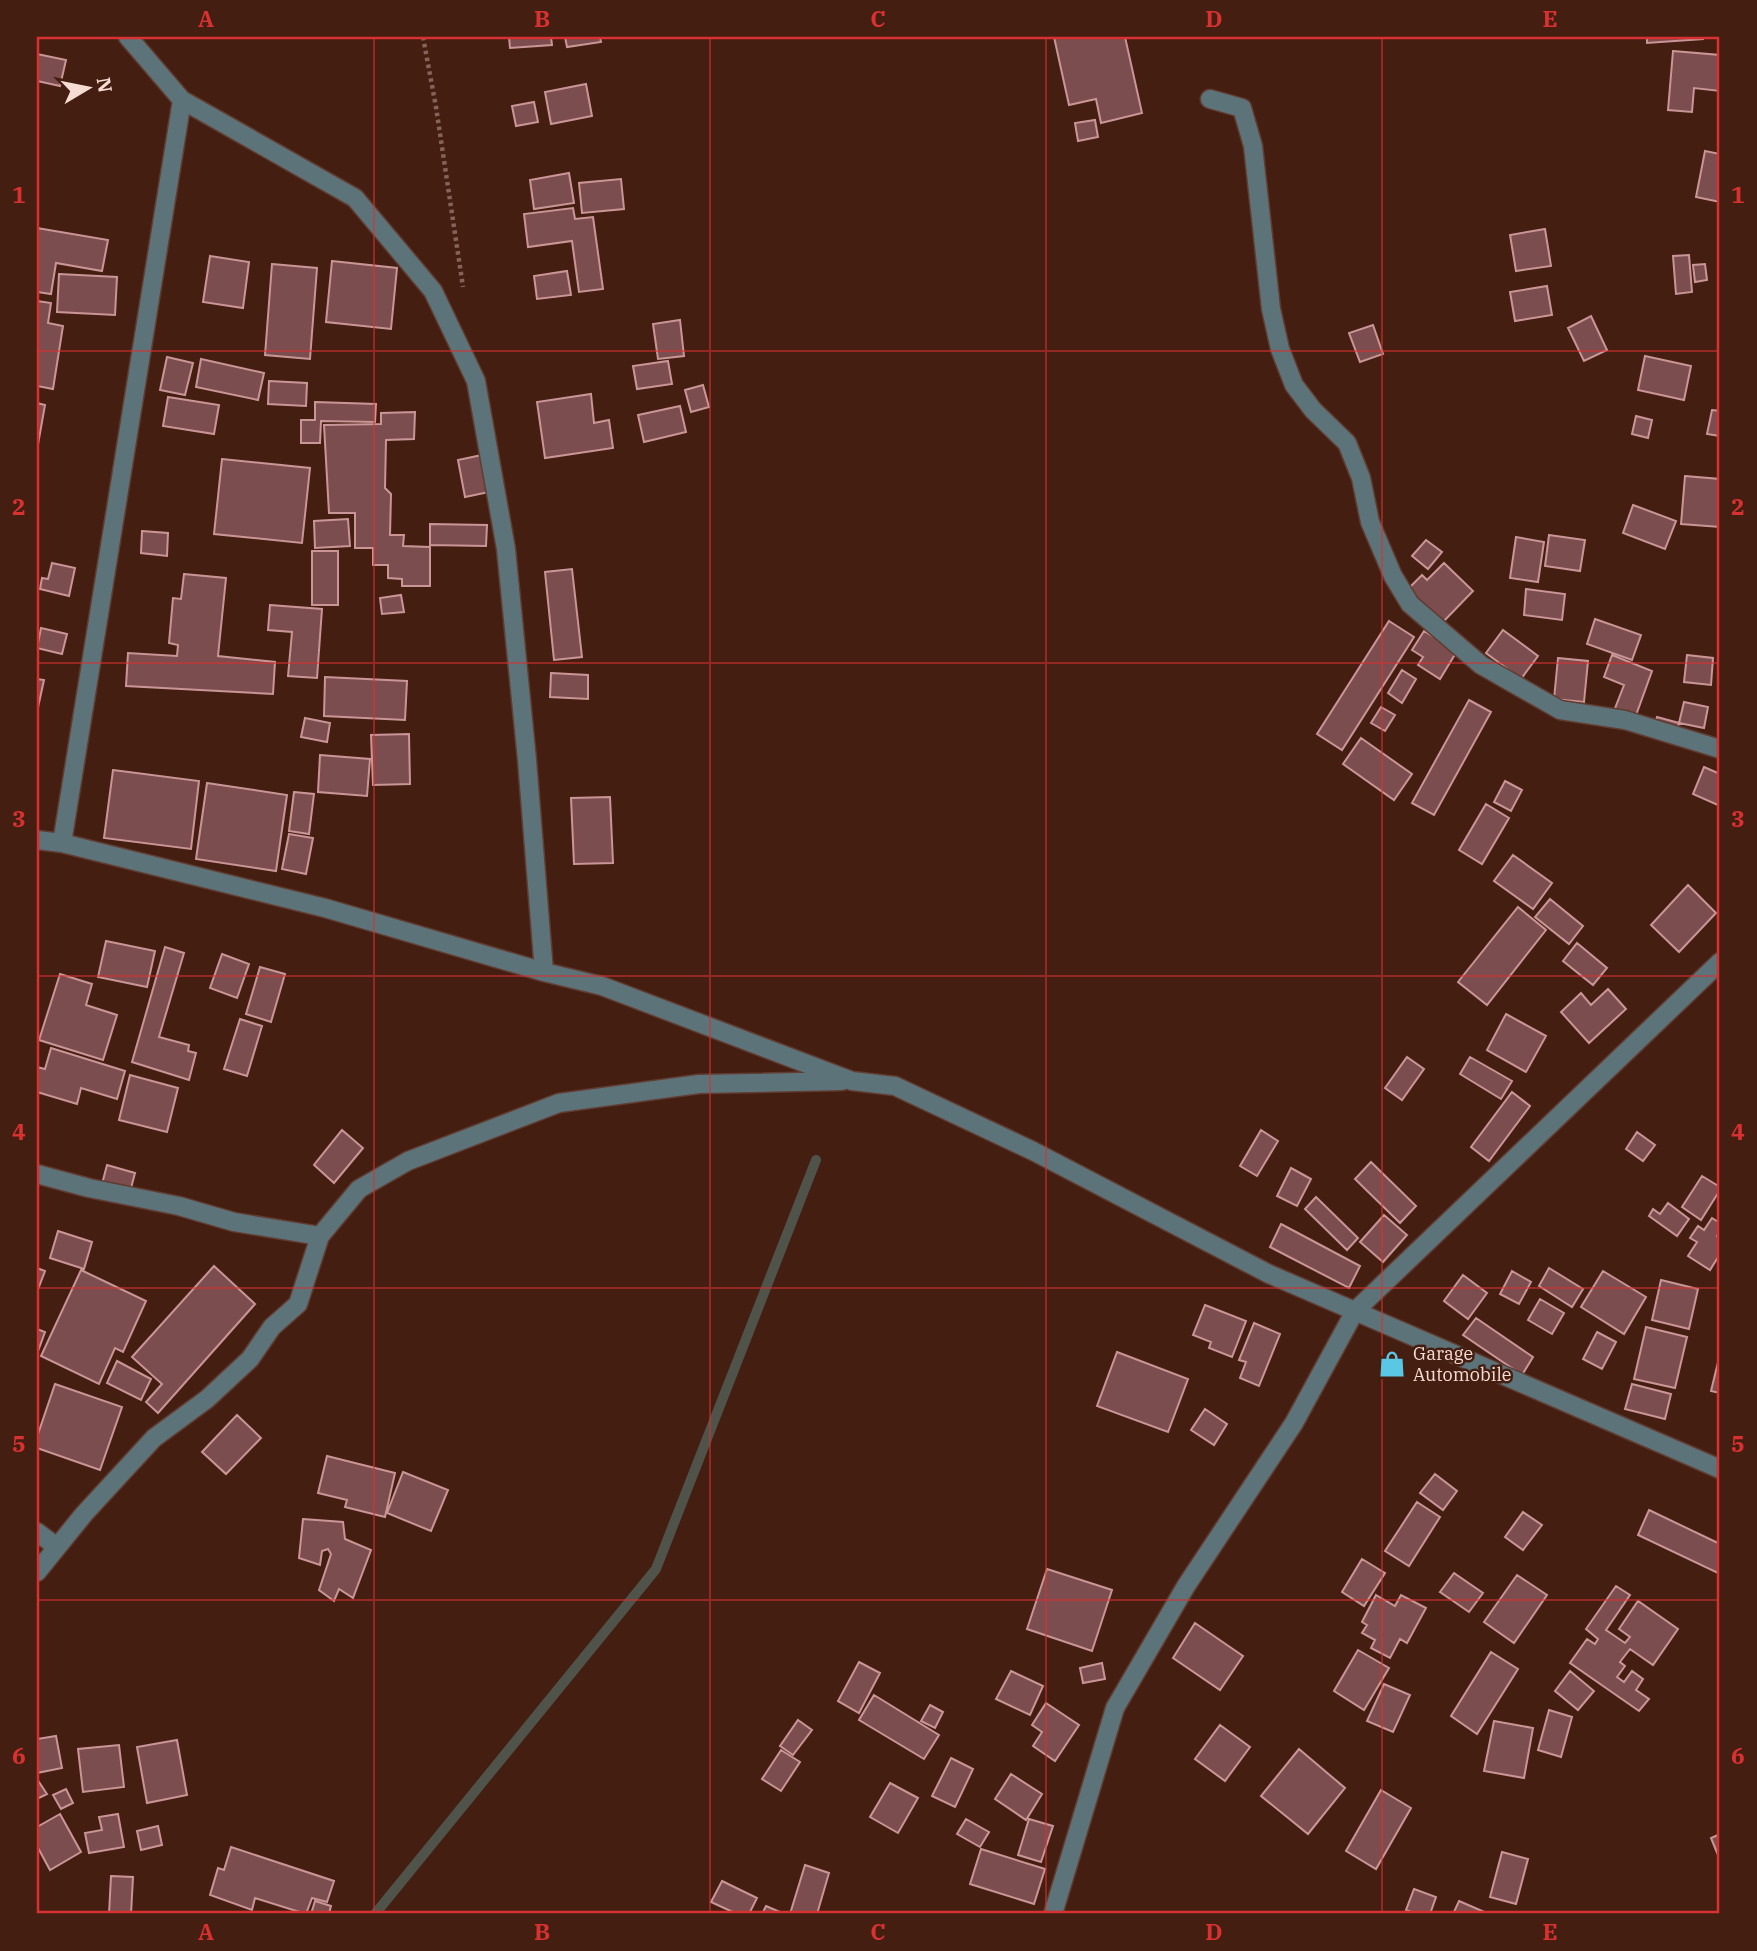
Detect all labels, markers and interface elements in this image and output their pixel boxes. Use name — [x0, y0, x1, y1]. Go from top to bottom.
text: A — [198, 3, 214, 33]
text: B — [534, 3, 550, 33]
text: C — [870, 3, 886, 33]
text: D — [1205, 3, 1223, 33]
text: E — [1542, 3, 1558, 33]
north arrow — [52, 52, 122, 122]
text: N — [92, 76, 118, 95]
text: 1 — [12, 179, 26, 209]
text: 1 — [1731, 179, 1745, 209]
text: 2 — [12, 491, 26, 521]
text: 2 — [1731, 491, 1745, 521]
text: 3 — [12, 803, 26, 833]
text: 3 — [1731, 803, 1745, 833]
text: 4 — [12, 1116, 26, 1146]
text: 4 — [1731, 1116, 1745, 1146]
place label: Garage Automobile — [1413, 1342, 1511, 1386]
shop icon: Garage Automobile — [1377, 1349, 1407, 1379]
text: 5 — [12, 1428, 26, 1458]
text: 5 — [1731, 1428, 1745, 1458]
text: 6 — [12, 1740, 26, 1770]
text: 6 — [1731, 1740, 1745, 1770]
text: A — [198, 1916, 214, 1946]
text: B — [534, 1916, 550, 1946]
text: C — [870, 1916, 886, 1946]
text: D — [1205, 1916, 1223, 1946]
text: E — [1542, 1916, 1558, 1946]

